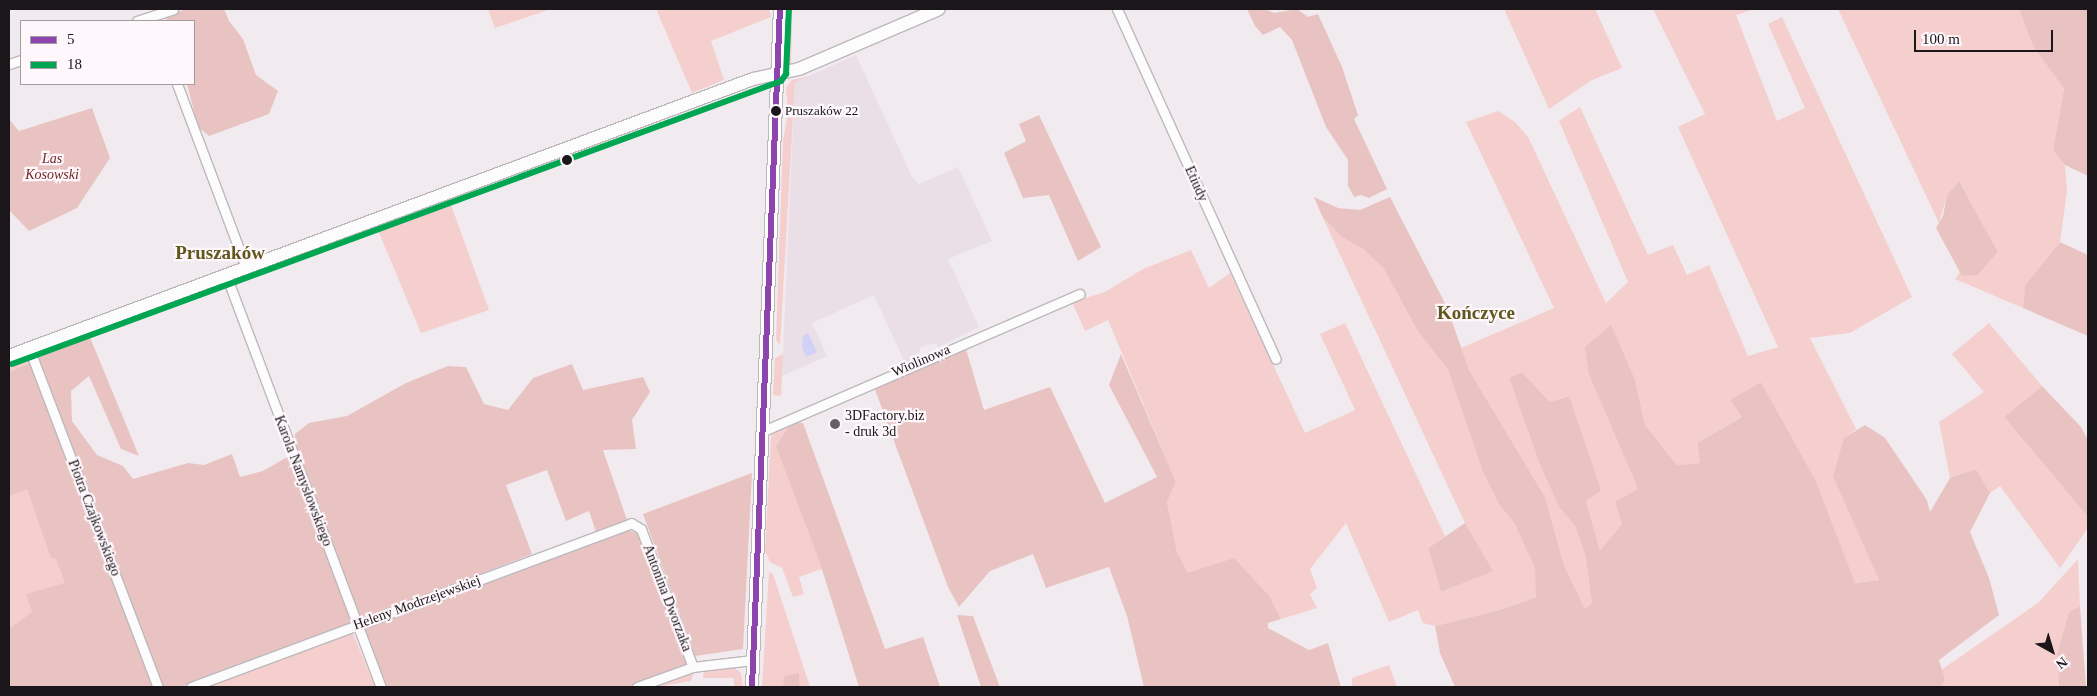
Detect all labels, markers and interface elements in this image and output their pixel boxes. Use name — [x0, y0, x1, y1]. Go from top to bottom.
legend — [20, 20, 195, 85]
scale bar — [1917, 20, 2056, 52]
text: 5 — [67, 31, 75, 47]
text: 100 m — [1922, 31, 1960, 47]
text: 18 — [67, 56, 82, 72]
place label: Pruszaków 22 — [785, 103, 858, 119]
marker: Pruszaków 22 — [771, 106, 781, 116]
park label: Las Kosowski — [25, 151, 79, 184]
unlabelled marker — [562, 155, 572, 165]
street label: Etiudy — [1181, 164, 1211, 204]
district label: Pruszaków — [175, 242, 265, 264]
district label: Kończyce — [1437, 302, 1515, 324]
street label: Wiolinowa — [889, 341, 953, 381]
place label: 3DFactory.biz - druk 3d — [845, 408, 925, 441]
street label: Karola Namysłowskiego — [270, 413, 336, 549]
marker: 3DFactory.biz - druk 3d — [829, 418, 841, 430]
street label: Piotra Czajkowskiego — [64, 457, 124, 579]
street label: Antonina Dworzaka — [639, 542, 695, 654]
street label: Heleny Modrzejewskiej — [351, 572, 483, 634]
north arrow — [2027, 626, 2077, 676]
text: N — [2053, 654, 2070, 672]

